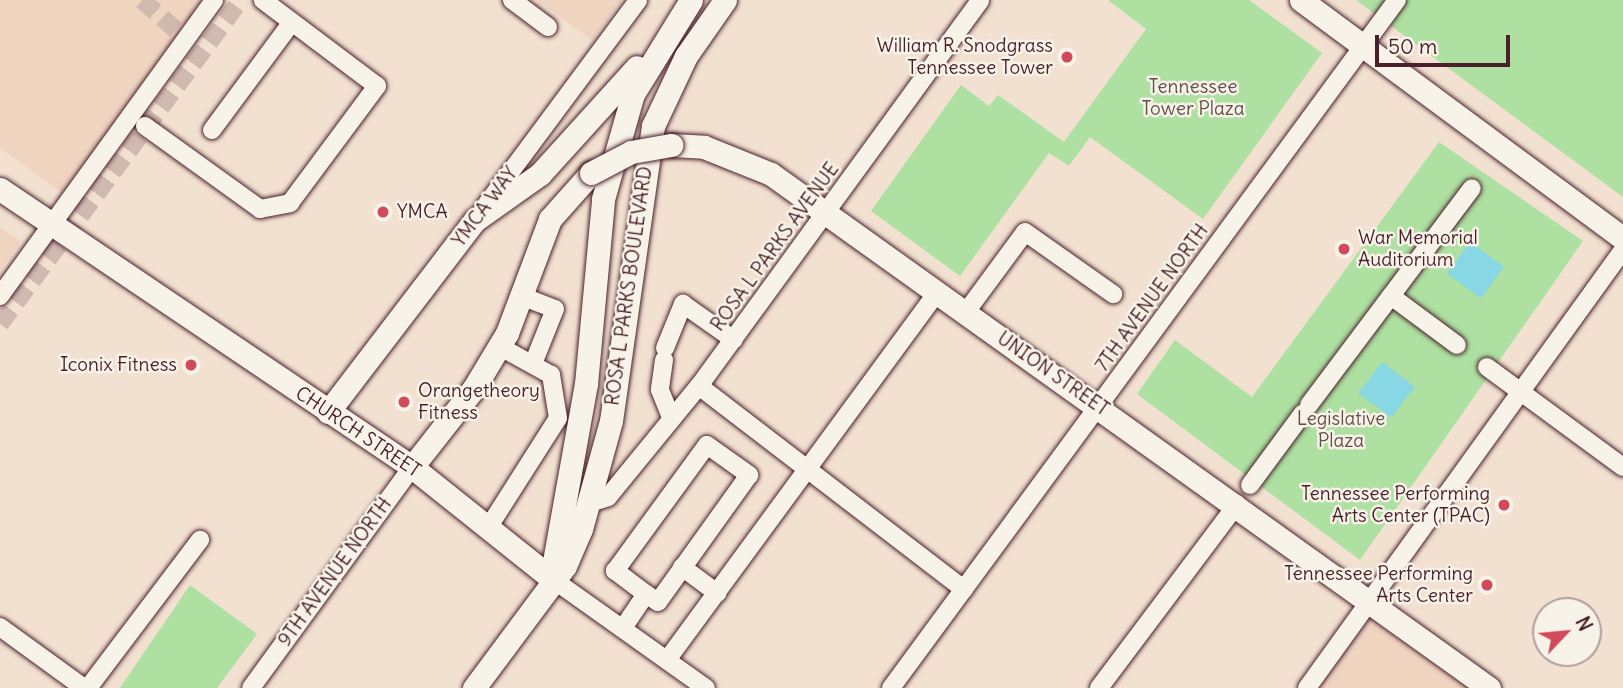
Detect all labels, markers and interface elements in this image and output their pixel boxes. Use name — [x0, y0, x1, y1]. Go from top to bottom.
scale bar — [1378, 21, 1513, 65]
text: 50 m — [1388, 33, 1437, 60]
place label: William R. Snodgrass Tennessee Tower — [876, 35, 1053, 79]
marker: William R. Snodgrass Tennessee Tower — [1059, 49, 1075, 65]
park label: Tennessee Tower Plaza — [1141, 76, 1245, 120]
street label: ROSA L PARKS AVENUE — [706, 158, 844, 336]
street label: YMCA WAY — [448, 163, 522, 251]
street label: ROSA L PARKS BOULEVARD — [601, 165, 657, 407]
place label: YMCA — [397, 201, 448, 223]
marker: YMCA — [375, 204, 391, 220]
street label: 7TH AVENUE NORTH — [1091, 220, 1213, 376]
place label: War Memorial Auditorium — [1358, 227, 1478, 271]
marker: War Memorial Auditorium — [1336, 241, 1352, 257]
street label: UNION STREET — [993, 327, 1113, 421]
place label: Iconix Fitness — [60, 354, 177, 376]
marker: Iconix Fitness — [183, 357, 199, 373]
place label: Orangetheory Fitness — [418, 380, 540, 424]
street label: CHURCH STREET — [291, 382, 425, 482]
marker: Orangetheory Fitness — [396, 394, 412, 410]
park label: Legislative Plaza — [1297, 408, 1385, 452]
place label: Tennessee Performing Arts Center (TPAC) — [1301, 483, 1490, 527]
street label: 9TH AVENUE NORTH — [273, 493, 397, 651]
marker: Tennessee Performing Arts Center (TPAC) — [1496, 497, 1512, 513]
place label: Tennessee Performing Arts Center — [1284, 563, 1473, 607]
marker: Tennessee Performing Arts Center — [1479, 577, 1495, 593]
north arrow — [1532, 597, 1602, 667]
text: N — [1570, 612, 1598, 635]

